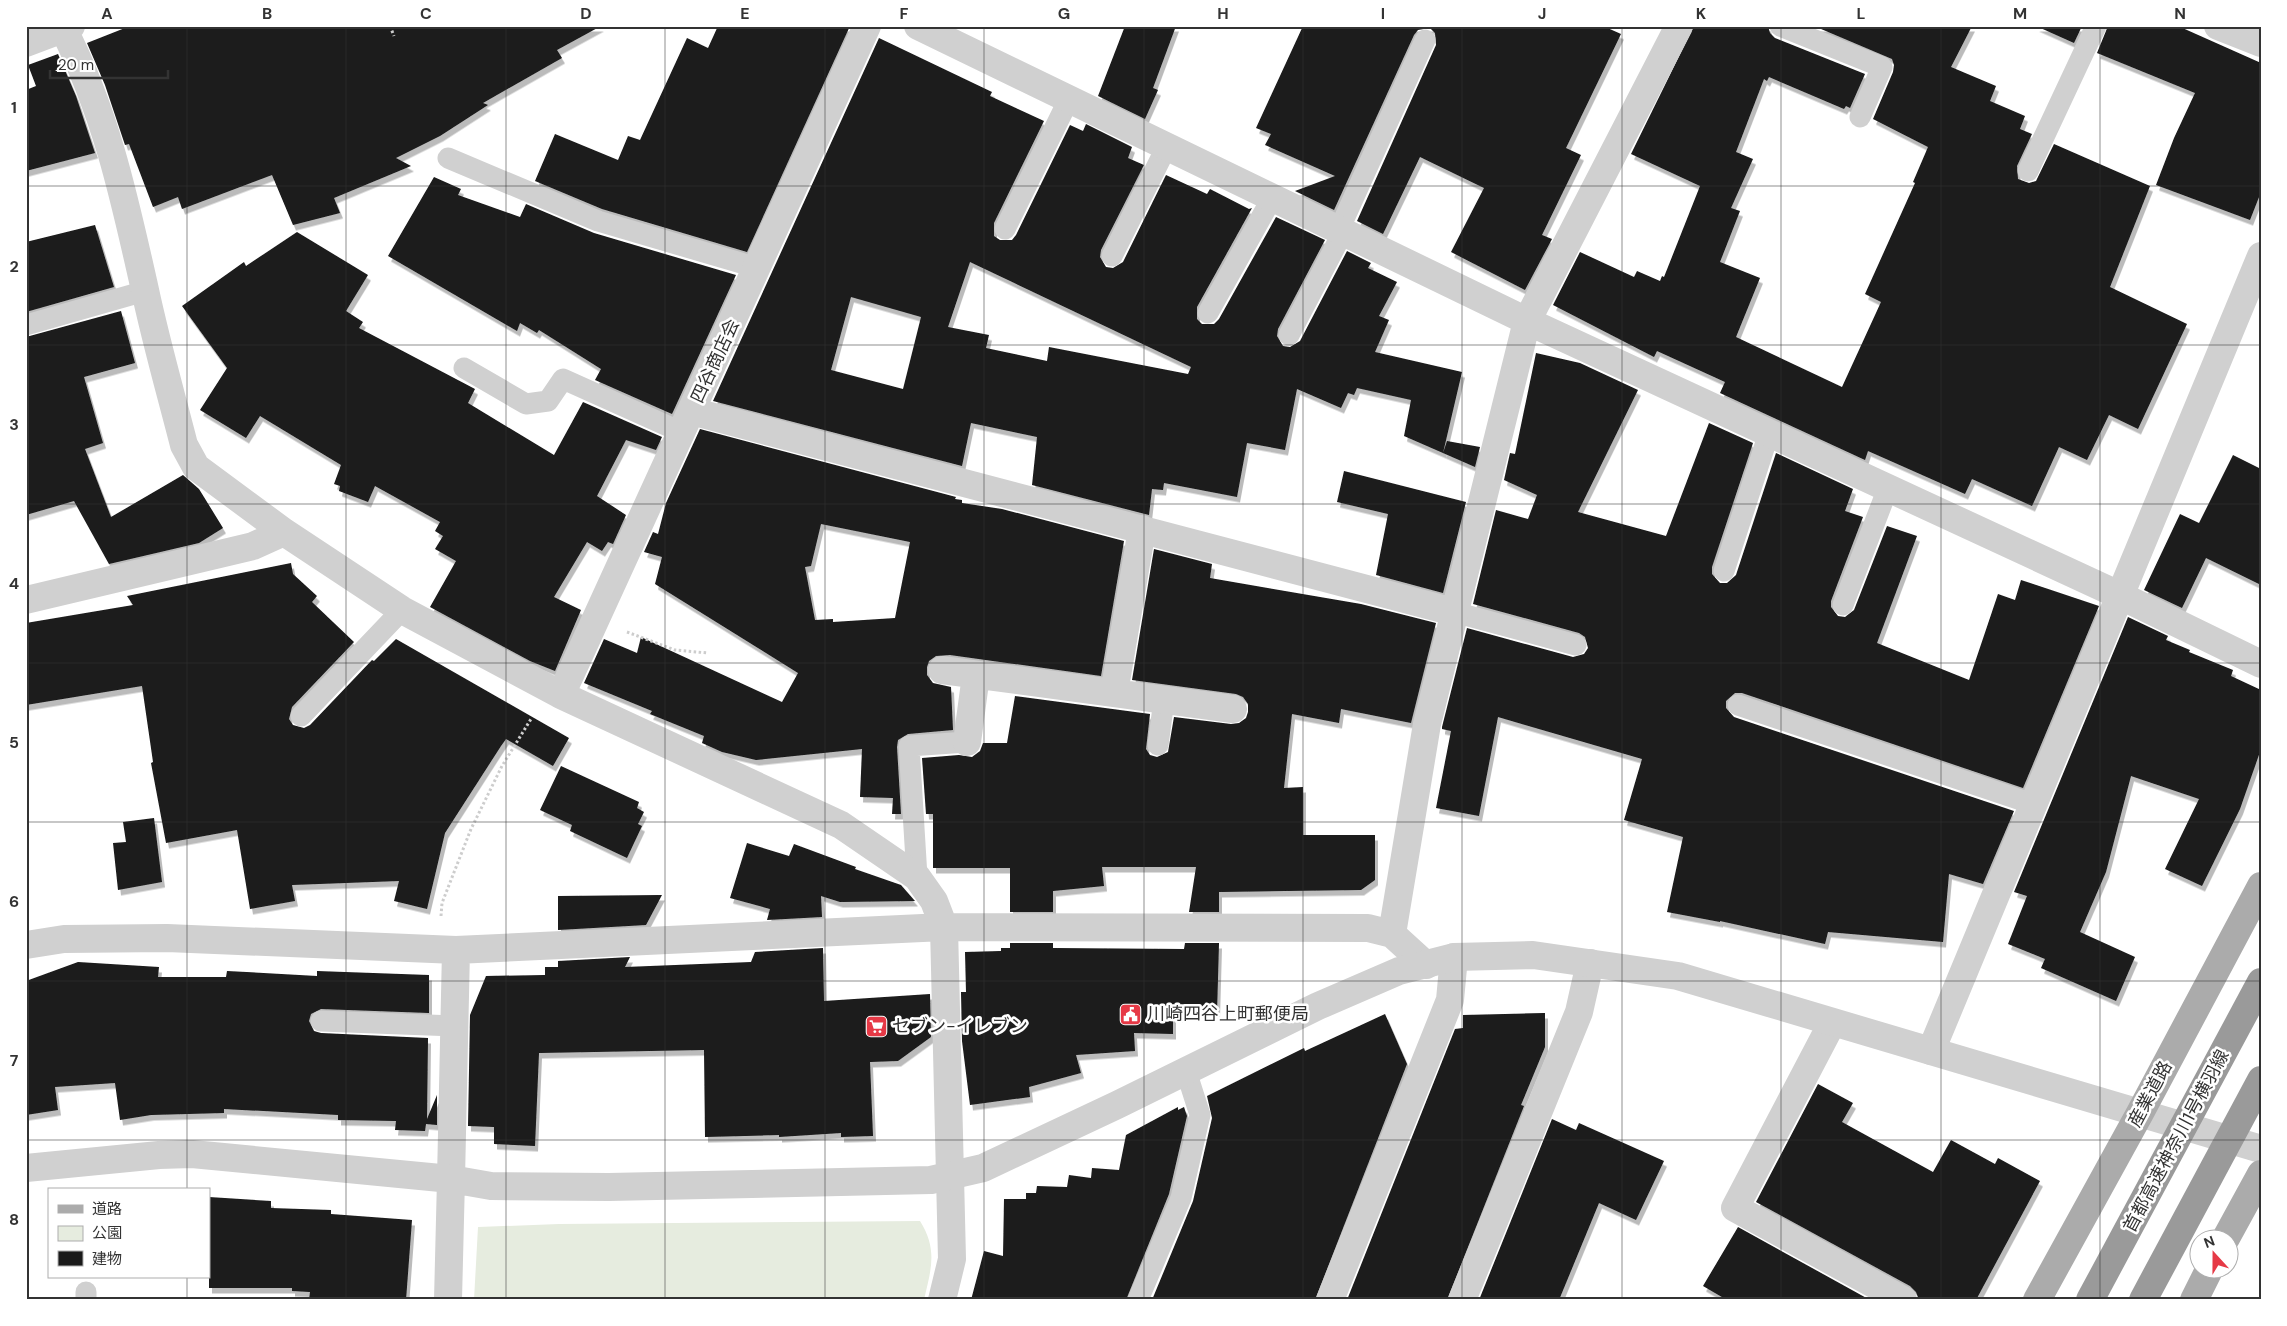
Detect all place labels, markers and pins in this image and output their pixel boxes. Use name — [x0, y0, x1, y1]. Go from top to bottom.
public building icon: 川崎四谷上町郵便局 — [1119, 1002, 1143, 1026]
place label: 川崎四谷上町郵便局 — [1147, 1002, 1309, 1026]
supermarket icon: セブン-イレブン — [864, 1014, 888, 1038]
place label: セブン-イレブン — [892, 1014, 1028, 1038]

